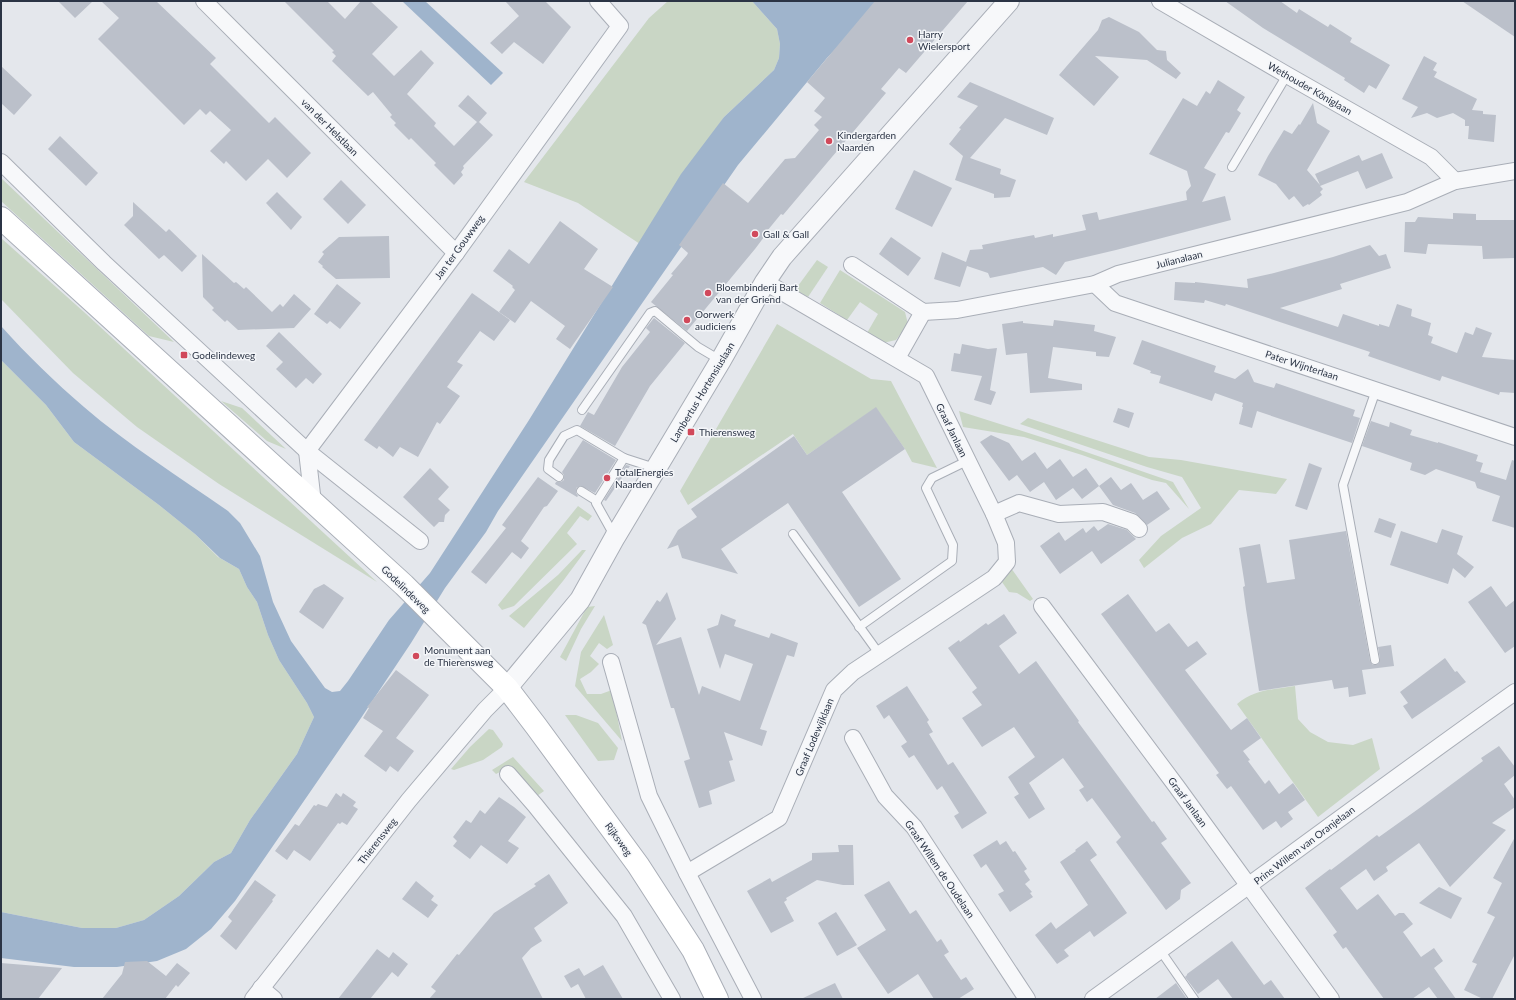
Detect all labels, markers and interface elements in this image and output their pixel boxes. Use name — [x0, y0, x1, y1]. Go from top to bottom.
place label: Harry Wielersport — [918, 28, 970, 52]
marker: Harry Wielersport — [905, 35, 915, 45]
street label: Wethouder Königlaan — [1266, 59, 1354, 117]
street label: van der Helstlaan — [299, 96, 361, 158]
place label: Kindergarden Naarden — [837, 129, 896, 153]
marker: Kindergarden Naarden — [824, 136, 834, 146]
street label: Jan ter Gouwweg — [432, 212, 486, 282]
place label: Gall & Gall — [763, 228, 809, 240]
marker: Gall & Gall — [750, 229, 760, 239]
street label: Julianalaan — [1154, 247, 1204, 271]
place label: Bloembinderij Bart van der Griend — [716, 281, 798, 305]
marker: Bloembinderij Bart van der Griend — [703, 288, 713, 298]
place label: Oorwerk audiciens — [695, 308, 736, 332]
marker: Oorwerk audiciens — [682, 315, 692, 325]
street label: Lambertus Hortensiuslaan — [667, 340, 737, 444]
street label: Pater Wijnterlaan — [1264, 347, 1340, 383]
place label: Godelindeweg — [192, 349, 255, 361]
marker: Godelindeweg — [179, 350, 189, 360]
street label: Graaf Janlaan — [934, 401, 970, 459]
place label: Thierensweg — [699, 426, 755, 438]
marker: Thierensweg — [686, 427, 696, 437]
place label: TotalEnergies Naarden — [615, 466, 673, 490]
marker: TotalEnergies Naarden — [602, 473, 612, 483]
street label: Godelindeweg — [379, 563, 433, 615]
place label: Monument aan de Thierensweg — [424, 644, 493, 668]
marker: Monument aan de Thierensweg — [411, 651, 421, 661]
street label: Graaf Lodewijklaan — [792, 696, 836, 778]
street label: Graaf Janlaan — [1166, 775, 1210, 829]
street label: Prins Willem van Oranjelaan — [1251, 803, 1357, 887]
street label: Thierensweg — [355, 815, 399, 867]
street label: Graaf Willem de Oudelaan — [903, 818, 977, 920]
street label: Rijksweg — [603, 820, 635, 858]

